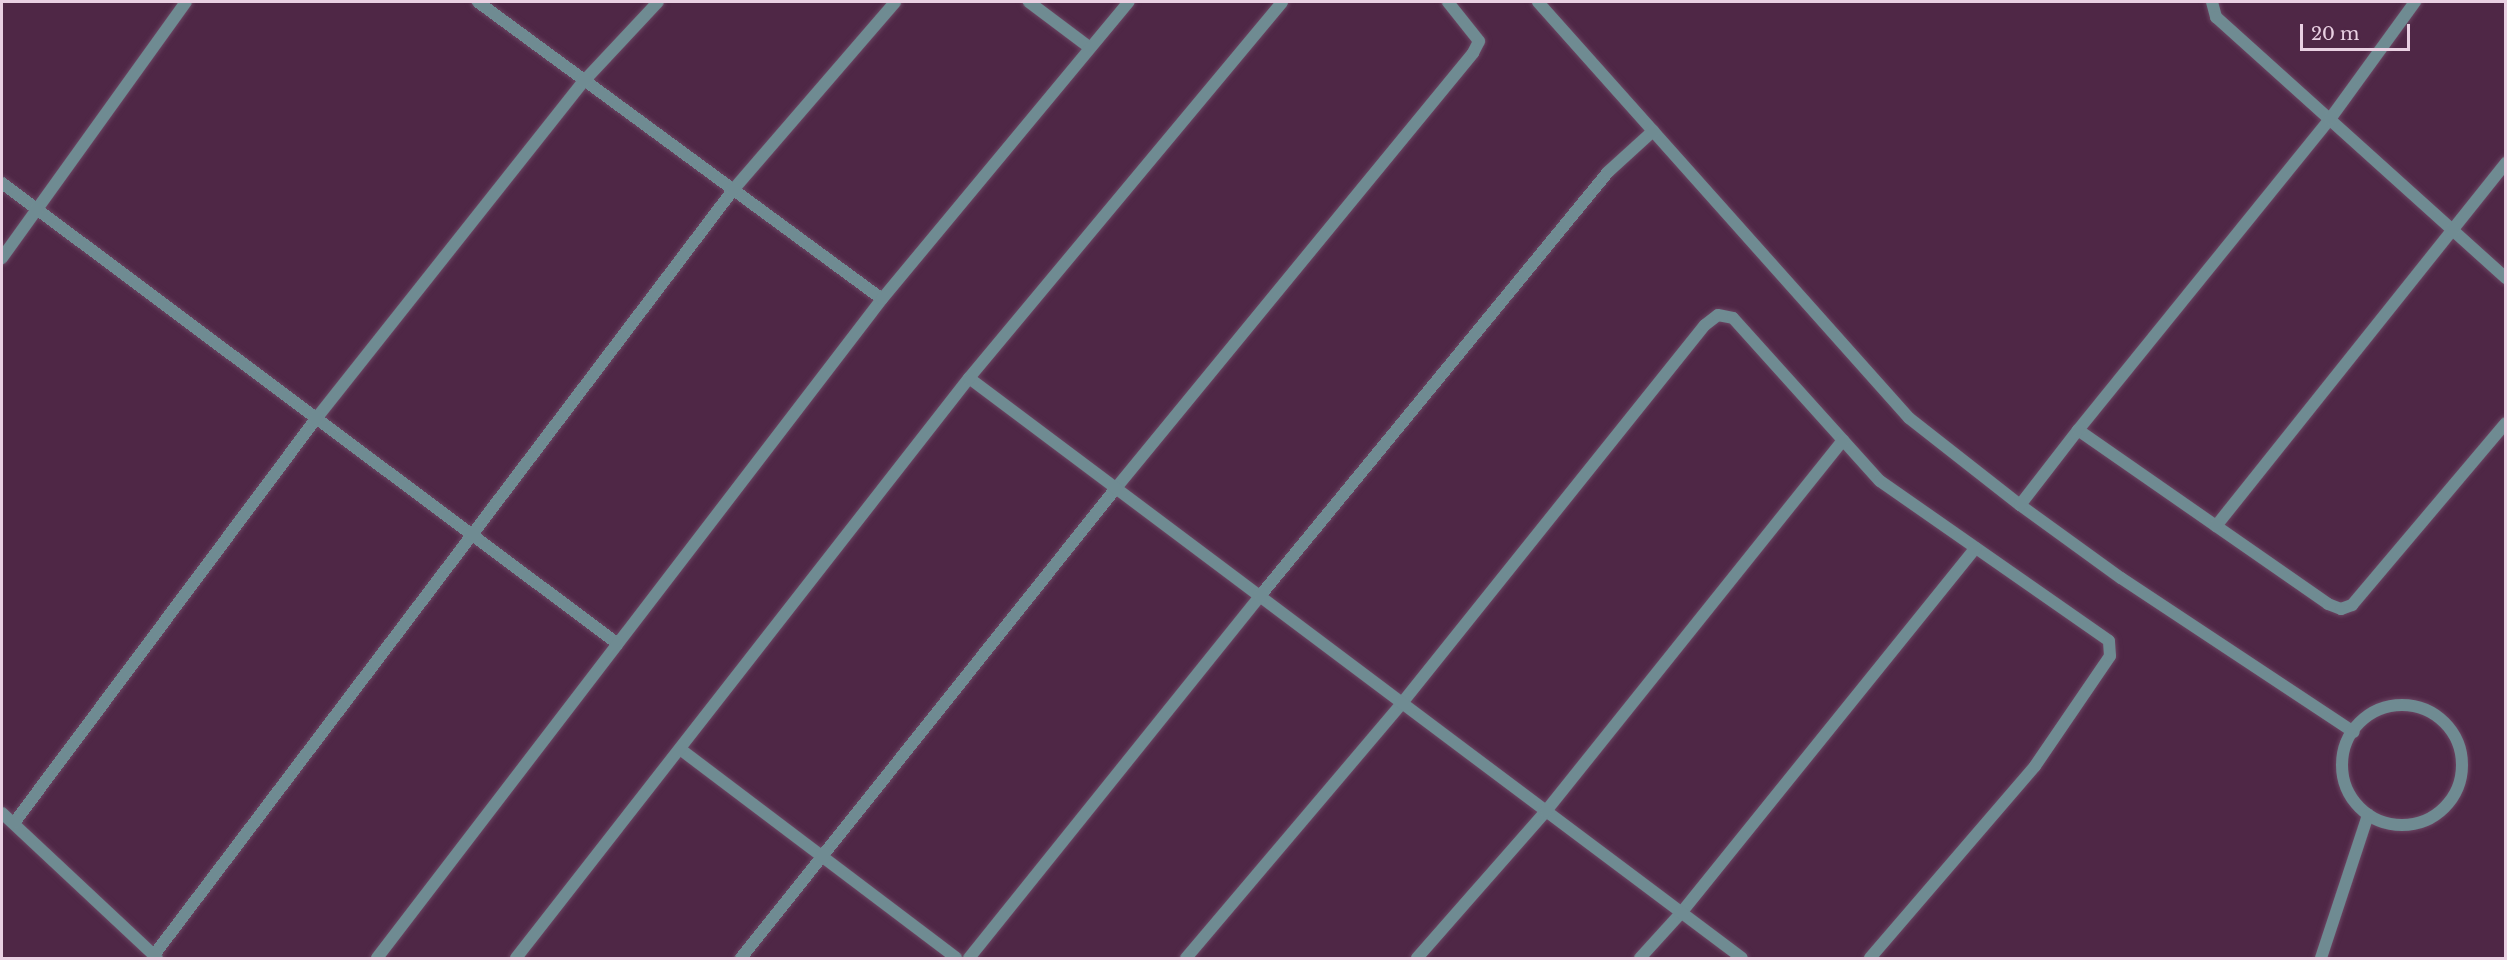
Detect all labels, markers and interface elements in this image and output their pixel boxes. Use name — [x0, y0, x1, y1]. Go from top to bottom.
scale bar — [2303, 12, 2412, 50]
text: 20 m — [2311, 23, 2359, 45]

